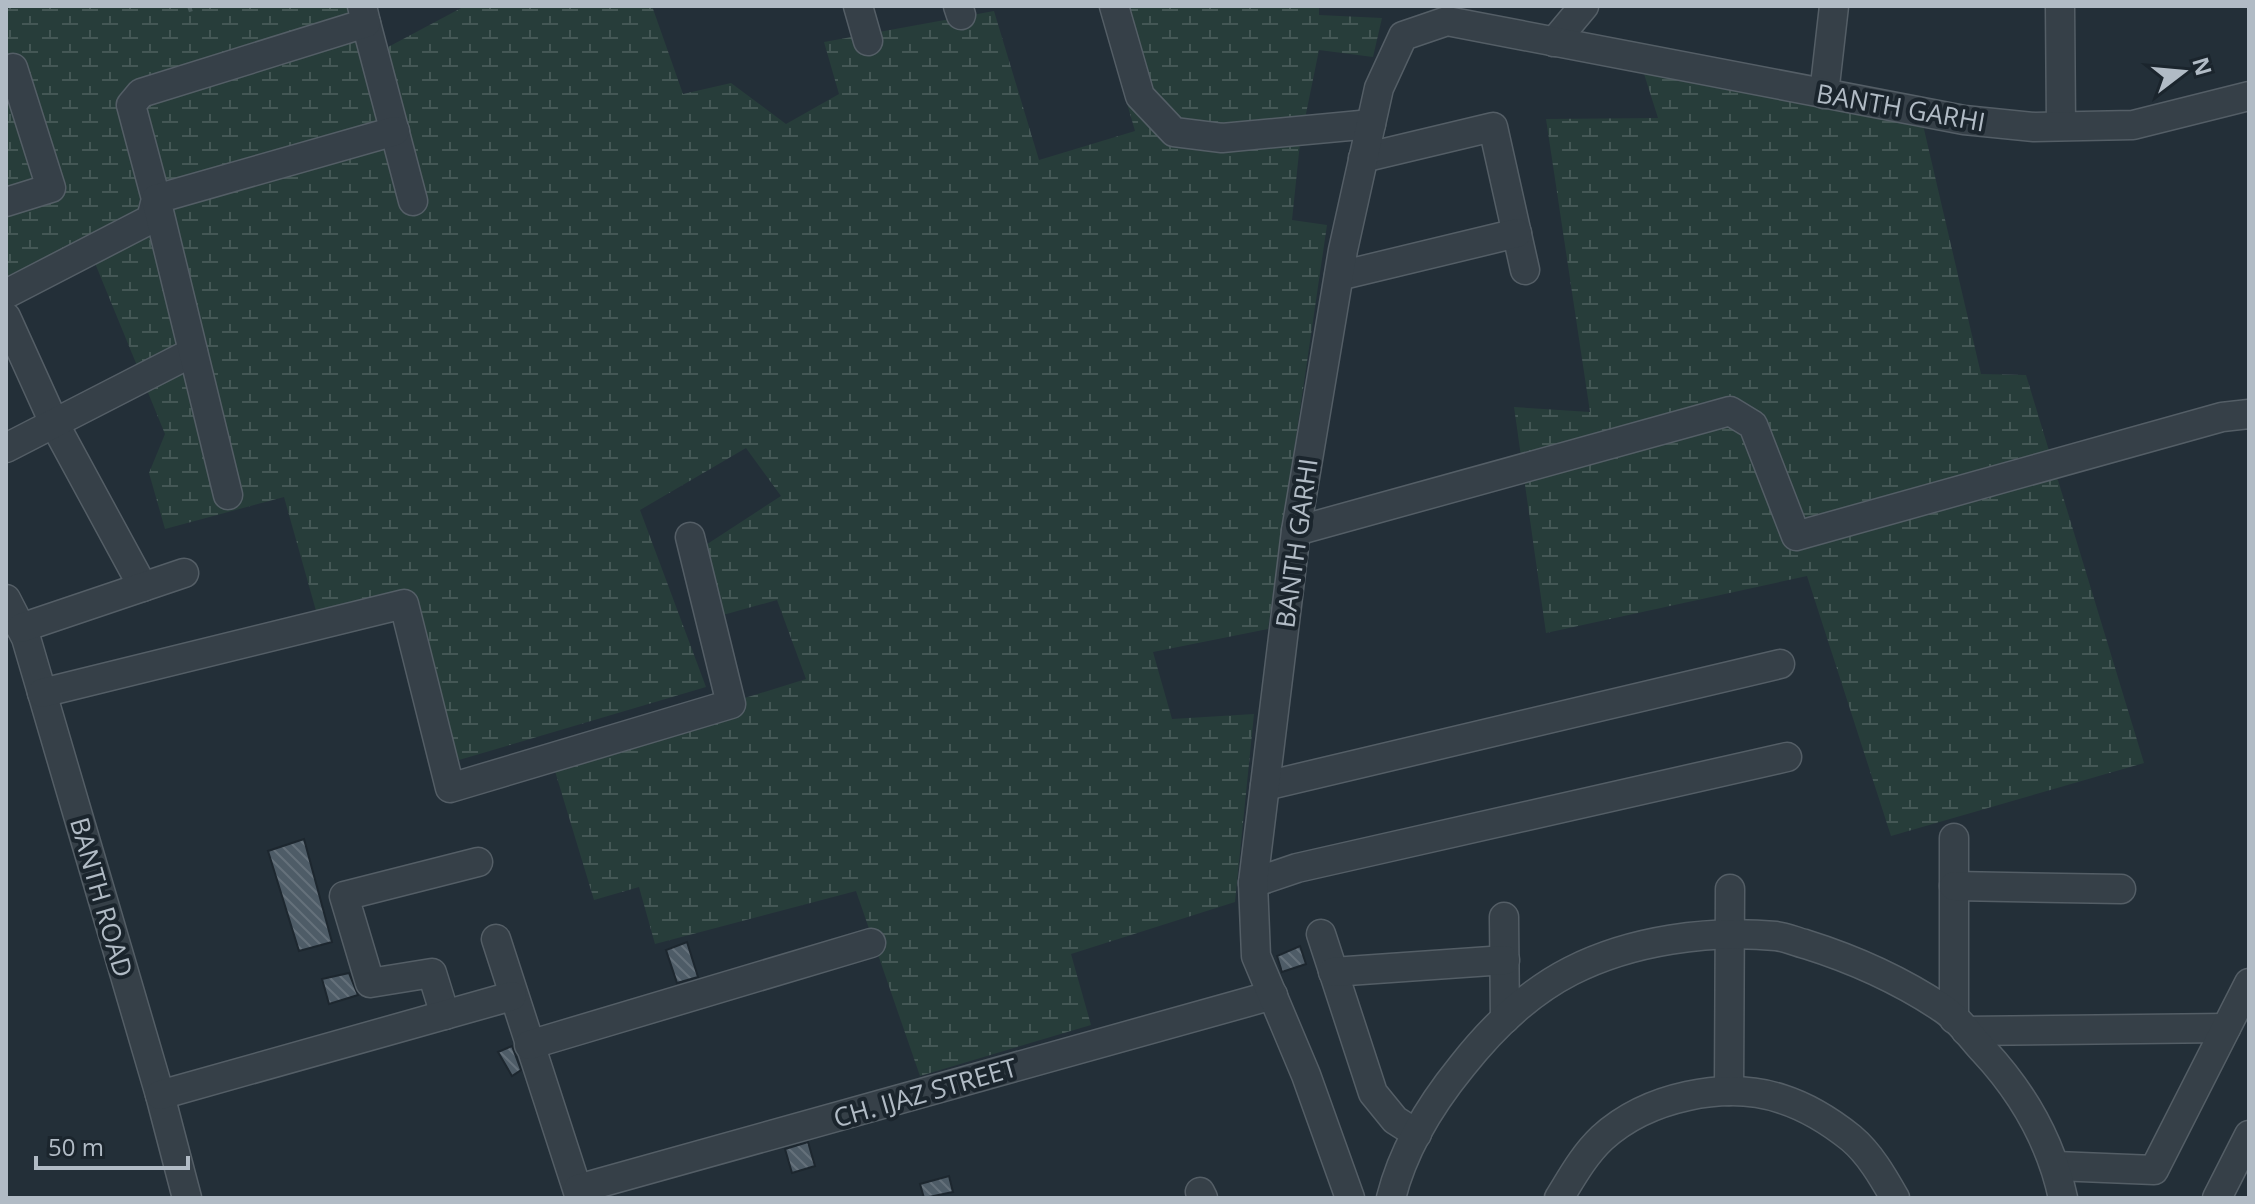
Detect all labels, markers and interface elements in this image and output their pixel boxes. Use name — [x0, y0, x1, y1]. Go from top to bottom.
north arrow — [2143, 32, 2223, 112]
text: N — [2186, 53, 2220, 79]
street label: BANTH GARHI — [1814, 74, 1988, 140]
street label: BANTH GARHI — [1266, 456, 1326, 630]
street label: BANTH ROAD — [62, 813, 142, 981]
street label: CH. IJAZ STREET — [829, 1048, 1022, 1135]
scale bar — [36, 1120, 188, 1170]
text: 50 m — [48, 1130, 104, 1163]

